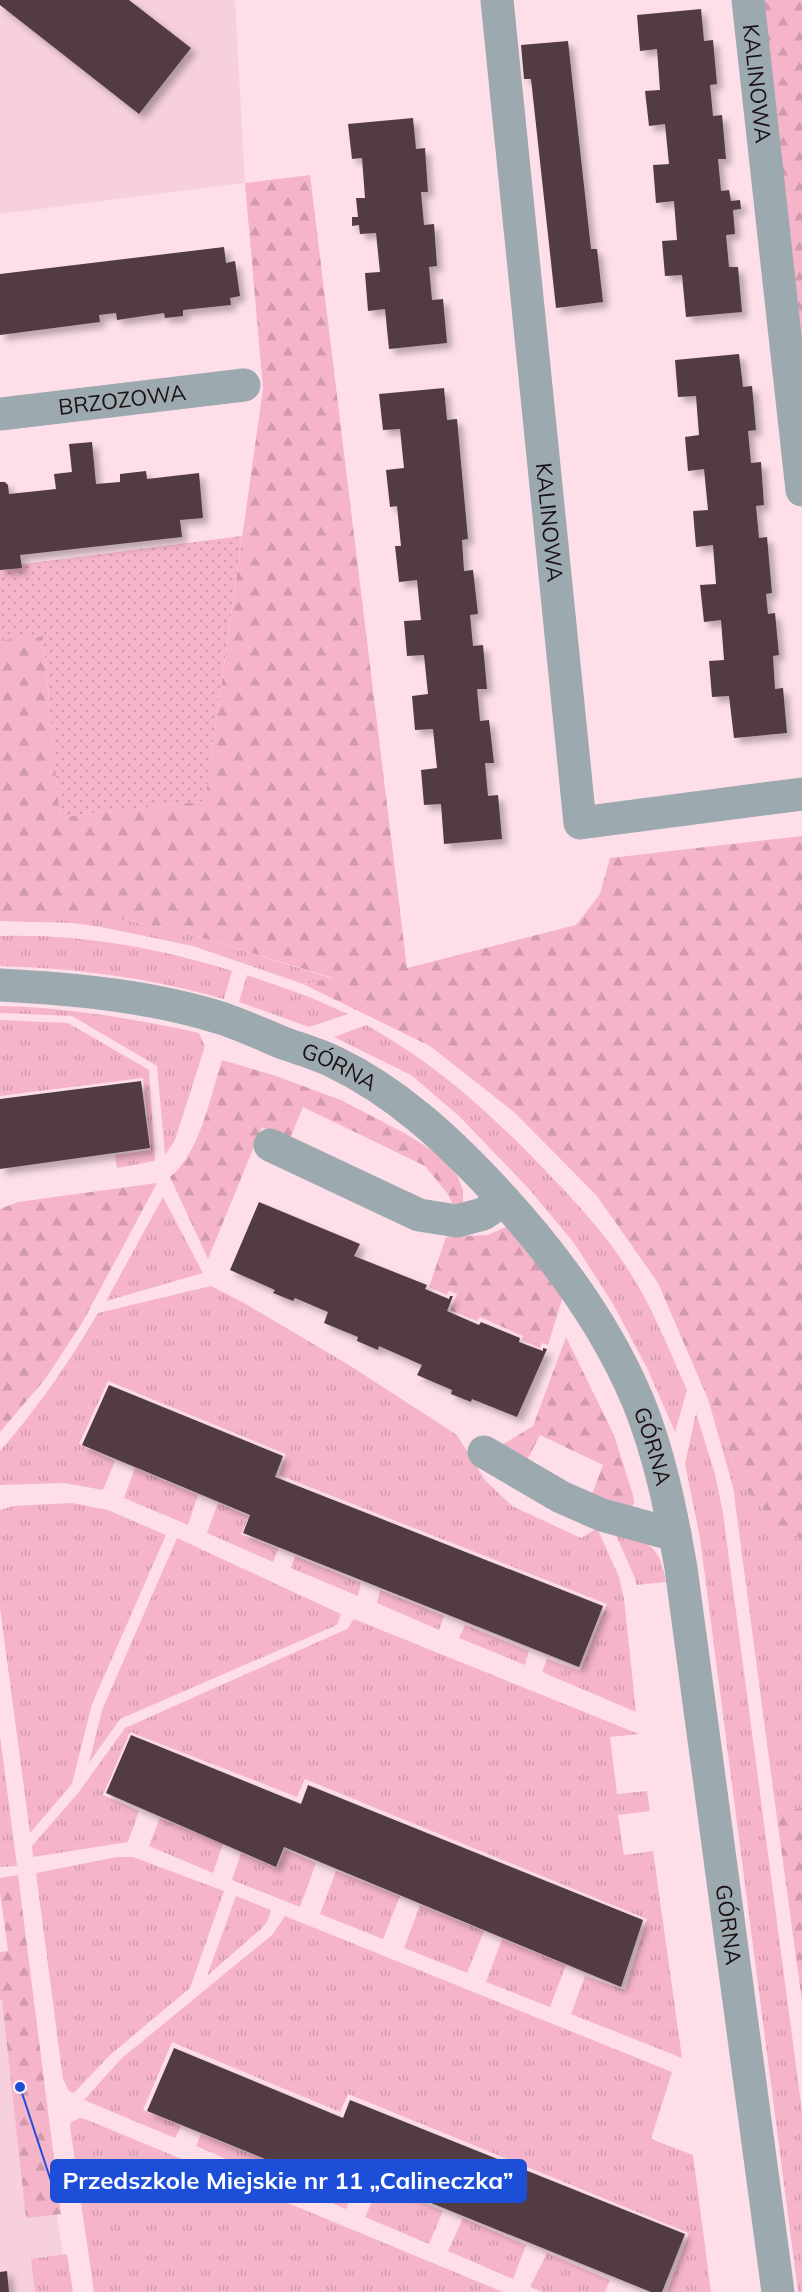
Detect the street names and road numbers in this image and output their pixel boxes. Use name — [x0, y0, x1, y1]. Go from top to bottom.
street label: KALINOWA — [737, 22, 778, 145]
street label: BRZOZOWA — [57, 378, 188, 421]
street label: KALINOWA — [530, 461, 570, 583]
street label: GÓRNA — [298, 1036, 382, 1097]
street label: GÓRNA — [628, 1403, 678, 1488]
street label: GÓRNA — [710, 1883, 748, 1967]

